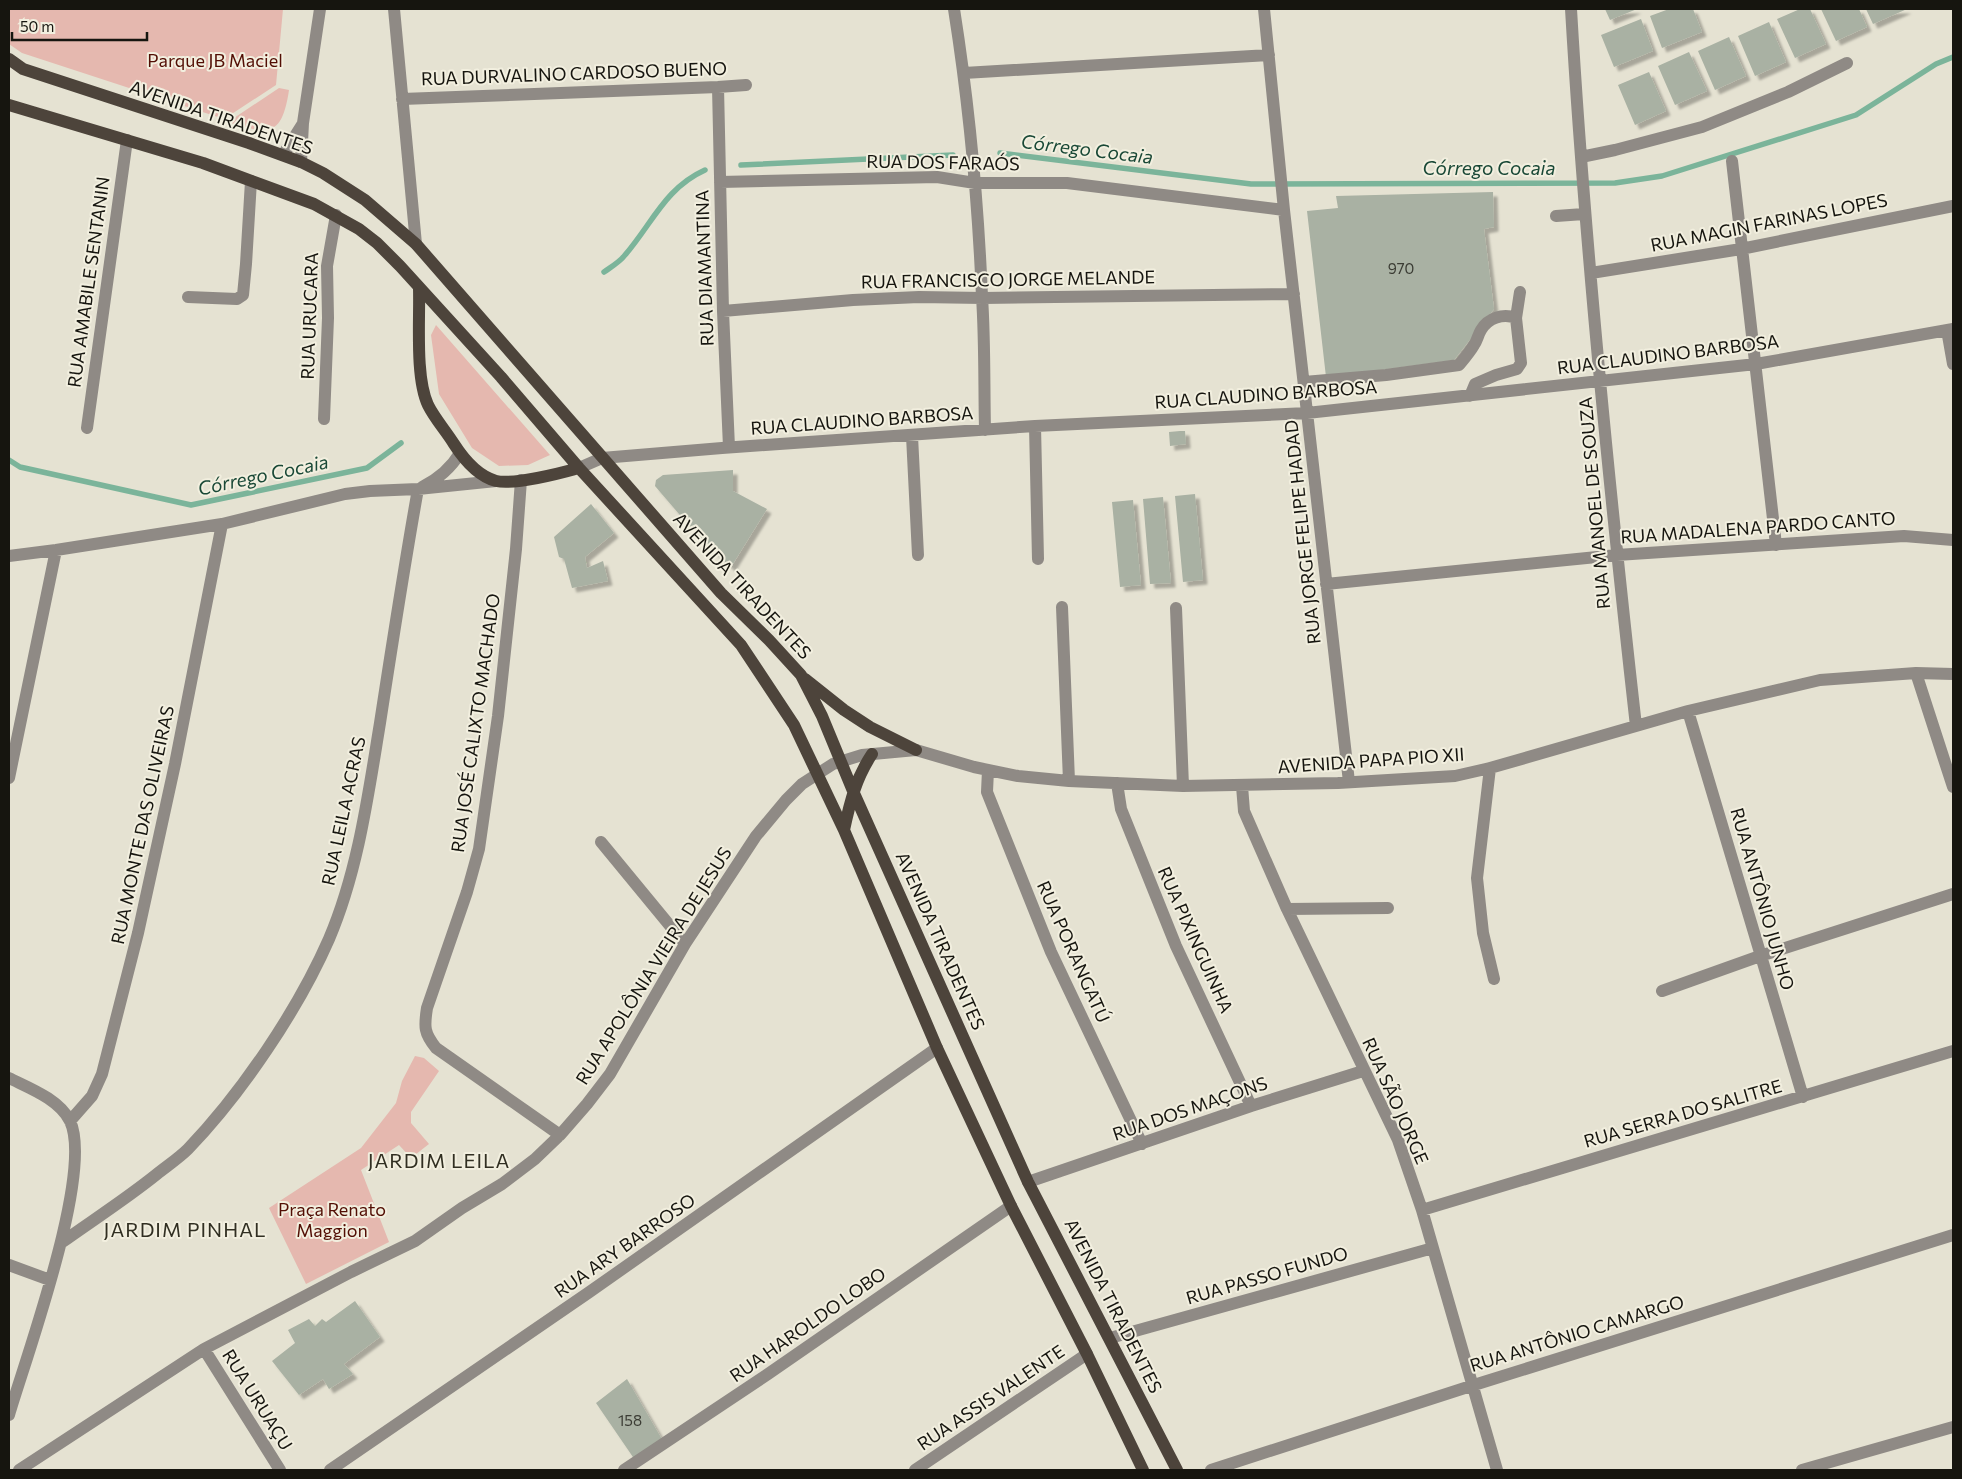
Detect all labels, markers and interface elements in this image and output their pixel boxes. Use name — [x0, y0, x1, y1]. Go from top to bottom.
scale bar — [12, 10, 148, 42]
text: 50 m — [20, 17, 54, 35]
park label: Parque JB Maciel — [147, 49, 283, 71]
street label: RUA DURVALINO CARDOSO BUENO — [421, 57, 727, 89]
street label: AVENIDA TIRADENTES — [127, 75, 316, 159]
water label: Córrego Cocaia — [1020, 129, 1154, 168]
street label: RUA DOS FARAÓS — [866, 150, 1020, 174]
water label: Córrego Cocaia — [1423, 156, 1555, 179]
street label: RUA AMABILE SENTANIN — [62, 175, 114, 389]
street label: RUA MAGIN FARINAS LOPES — [1648, 188, 1889, 256]
street label: RUA DIAMANTINA — [690, 189, 718, 347]
street label: RUA URUCARA — [296, 252, 322, 380]
house number: 970 — [1388, 259, 1414, 277]
street label: RUA FRANCISCO JORGE MELANDE — [861, 265, 1155, 293]
street label: RUA CLAUDINO BARBOSA — [1556, 329, 1780, 379]
street label: RUA CLAUDINO BARBOSA — [1154, 375, 1378, 413]
street label: RUA MANOEL DE SOUZA — [1574, 396, 1614, 610]
street label: RUA CLAUDINO BARBOSA — [750, 401, 974, 439]
street label: RUA JORGE FELIPE HADAD — [1279, 419, 1325, 645]
water label: Córrego Cocaia — [196, 449, 330, 500]
street label: RUA MADALENA PARDO CANTO — [1620, 506, 1896, 548]
street label: AVENIDA TIRADENTES — [669, 507, 816, 663]
street label: RUA JOSÉ CALIXTO MACHADO — [446, 592, 504, 854]
street label: RUA MONTE DAS OLIVEIRAS — [106, 703, 178, 946]
street label: RUA LEILA ACRAS — [316, 734, 370, 887]
street label: AVENIDA PAPA PIO XII — [1277, 743, 1465, 778]
street label: RUA ANTÔNIO JUNHO — [1726, 805, 1800, 992]
street label: RUA APOLÔNIA VIEIRA DE JESUS — [571, 842, 736, 1088]
street label: AVENIDA TIRADENTES — [892, 848, 990, 1033]
street label: RUA PIXINGUINHA — [1154, 863, 1238, 1016]
street label: RUA PORANGATÚ — [1033, 877, 1115, 1026]
street label: RUA SÃO JORGE — [1358, 1034, 1434, 1167]
street label: RUA DOS MAÇONS — [1109, 1071, 1270, 1145]
street label: RUA SERRA DO SALITRE — [1581, 1074, 1784, 1152]
district label: JARDIM LEILA — [368, 1148, 510, 1172]
street label: RUA ARY BARROSO — [550, 1188, 699, 1302]
park label: Praça Renato Maggion — [278, 1198, 386, 1241]
street label: AVENIDA TIRADENTES — [1060, 1215, 1167, 1396]
district label: JARDIM PINHAL — [104, 1217, 266, 1241]
street label: RUA PASSO FUNDO — [1183, 1241, 1350, 1309]
street label: RUA HAROLDO LOBO — [725, 1262, 890, 1386]
street label: RUA ANTÔNIO CAMARGO — [1467, 1290, 1686, 1376]
street label: RUA ASSIS VALENTE — [913, 1340, 1068, 1455]
street label: RUA URUAÇU — [218, 1345, 298, 1454]
house number: 158 — [618, 1411, 642, 1429]

